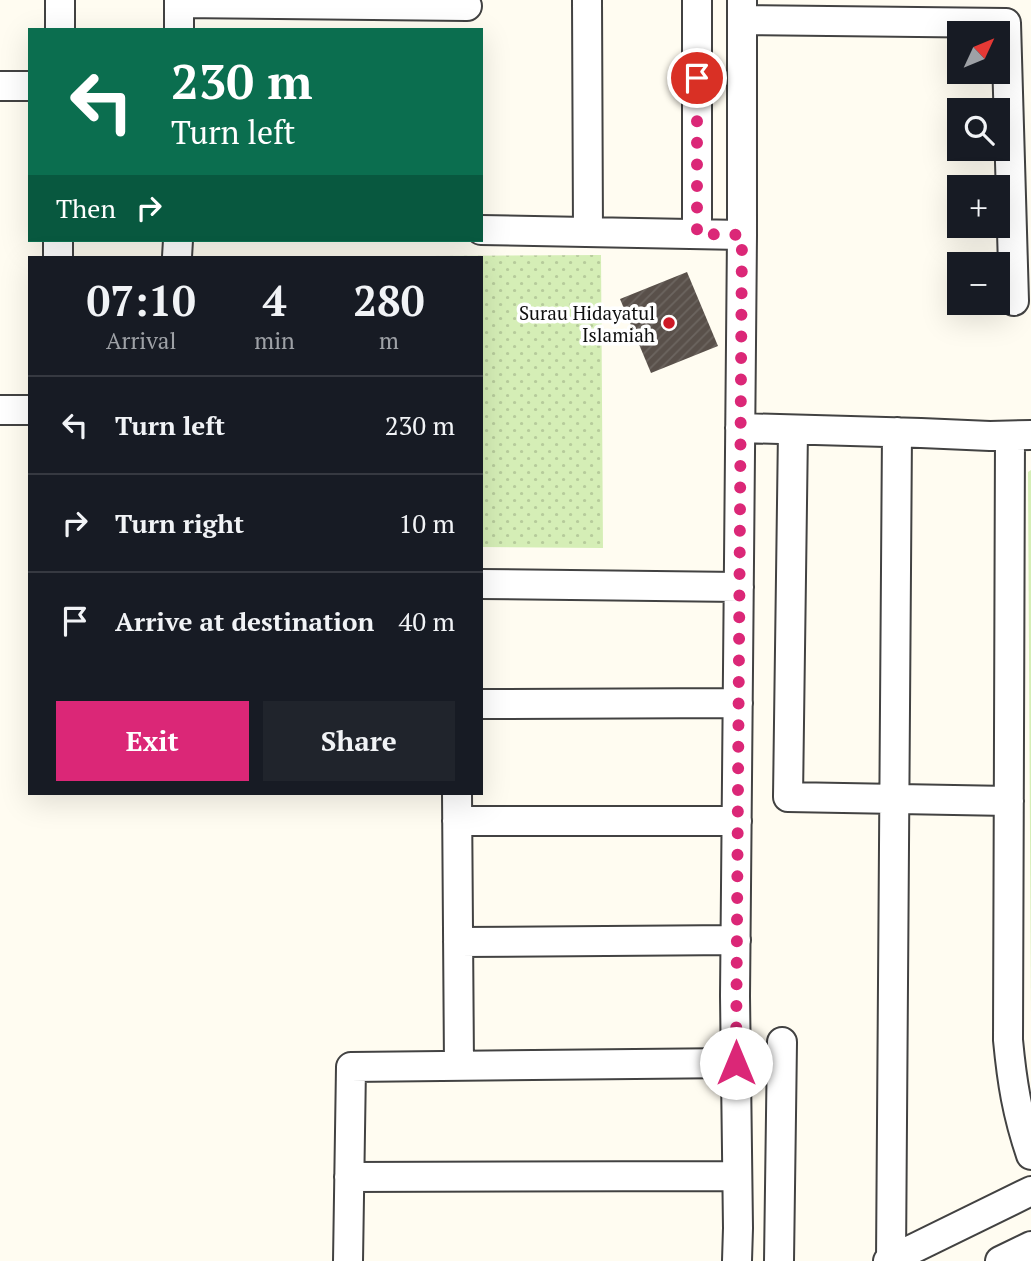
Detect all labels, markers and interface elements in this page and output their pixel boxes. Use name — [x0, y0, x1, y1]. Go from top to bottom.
north arrow — [947, 21, 1010, 84]
map controls — [947, 21, 1010, 315]
text: 230 m — [171, 48, 313, 113]
pin — [667, 48, 727, 108]
icon: left — [56, 56, 147, 147]
icon: arrive — [678, 59, 716, 97]
button: search — [947, 98, 1010, 161]
text: Turn left — [171, 111, 295, 153]
button: + — [947, 175, 1010, 238]
icon: right — [130, 189, 168, 227]
text: Then — [56, 191, 116, 225]
button: − — [947, 252, 1010, 315]
text: 07:10 — [87, 272, 196, 328]
text: 4 — [263, 272, 286, 328]
text: 280 — [353, 272, 424, 328]
place label: Surau Hidayatul Islamiah — [519, 300, 655, 347]
marker: Surau Hidayatul Islamiah — [661, 315, 677, 331]
text: Arrival — [106, 325, 176, 356]
text: min — [254, 325, 295, 356]
text: m — [379, 325, 399, 356]
icon: left — [56, 406, 94, 444]
text: Turn left — [115, 408, 225, 442]
text: 230 m — [385, 408, 455, 442]
icon: right — [56, 504, 94, 542]
text: Turn right — [115, 506, 244, 540]
text: 10 m — [399, 506, 455, 540]
icon: arrive — [56, 602, 94, 640]
text: Arrive at destination — [115, 604, 374, 638]
text: 40 m — [399, 604, 455, 638]
button: Exit — [56, 701, 249, 781]
button: Share — [263, 701, 455, 781]
position arrow — [699, 1026, 773, 1100]

